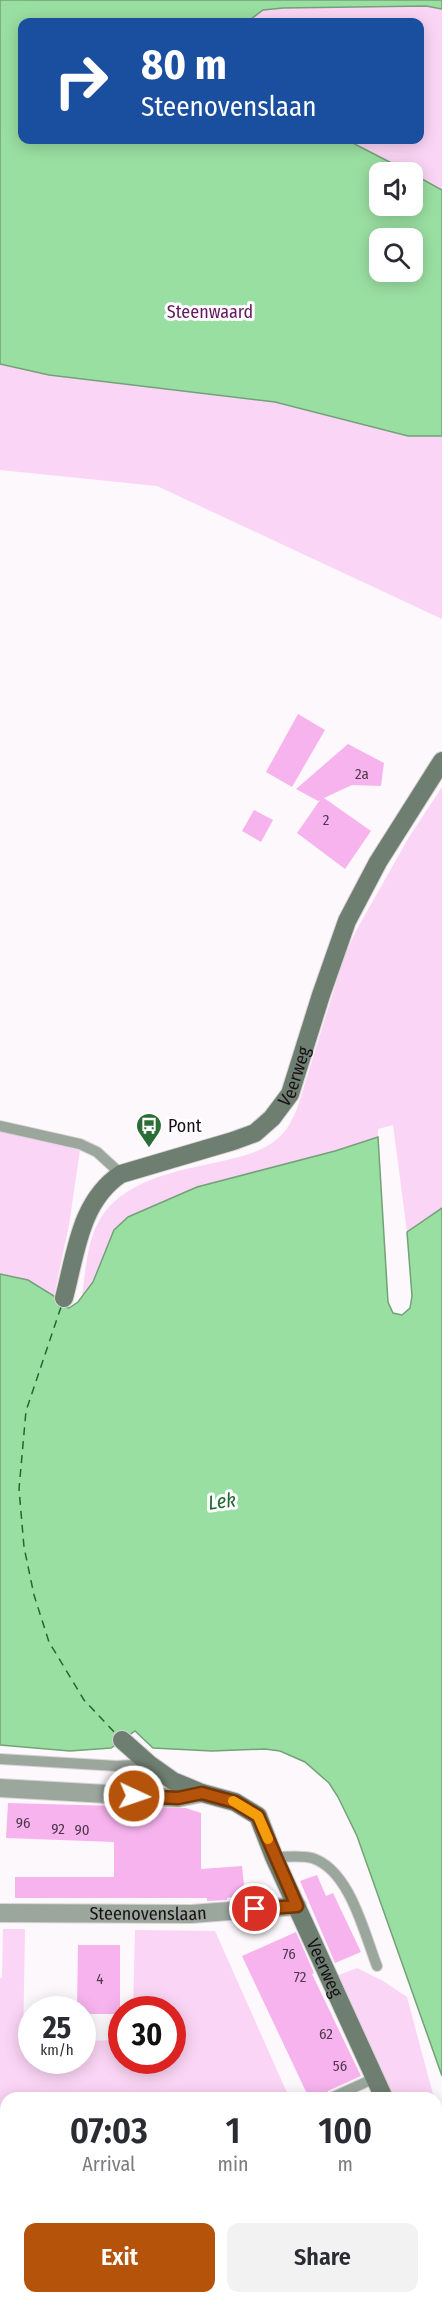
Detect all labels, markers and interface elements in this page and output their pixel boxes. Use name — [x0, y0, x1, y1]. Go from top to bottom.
text: 80 m — [141, 40, 227, 90]
icon: right — [42, 42, 120, 120]
text: Steenovenslaan — [141, 91, 316, 123]
map controls — [369, 162, 423, 282]
button: sound — [369, 162, 423, 216]
button: search — [369, 228, 423, 282]
park label: Steenwaard — [167, 301, 253, 323]
house number: 2a — [355, 765, 369, 783]
house number: 2 — [323, 811, 330, 829]
street label: Veerweg — [273, 1043, 315, 1111]
bus stop icon: Pont — [134, 1111, 164, 1149]
place label: Pont — [168, 1115, 202, 1137]
water label: Lek — [207, 1487, 237, 1515]
position arrow — [102, 1764, 166, 1828]
house number: 96 — [16, 1814, 30, 1832]
house number: 92 — [51, 1820, 65, 1838]
house number: 90 — [74, 1821, 90, 1839]
pin — [229, 1883, 280, 1934]
icon: arrive — [238, 1892, 271, 1925]
street label: Steenovenslaan — [89, 1902, 207, 1925]
street label: Veerweg — [302, 1935, 348, 2001]
house number: 76 — [282, 1945, 296, 1963]
house number: 72 — [294, 1968, 307, 1986]
house number: 4 — [96, 1970, 104, 1988]
speed limit sign: 30 — [108, 1996, 186, 2074]
text: 25 — [43, 2010, 71, 2046]
house number: 62 — [319, 2025, 333, 2043]
text: km/h — [40, 2041, 74, 2059]
house number: 56 — [333, 2057, 347, 2075]
text: 07:03 — [70, 2109, 148, 2153]
text: 1 — [226, 2109, 241, 2153]
text: 100 — [318, 2109, 372, 2153]
text: Arrival — [82, 2152, 135, 2176]
text: min — [218, 2152, 249, 2176]
text: m — [338, 2152, 353, 2176]
button: Exit — [24, 2223, 215, 2292]
button: Share — [227, 2223, 418, 2292]

